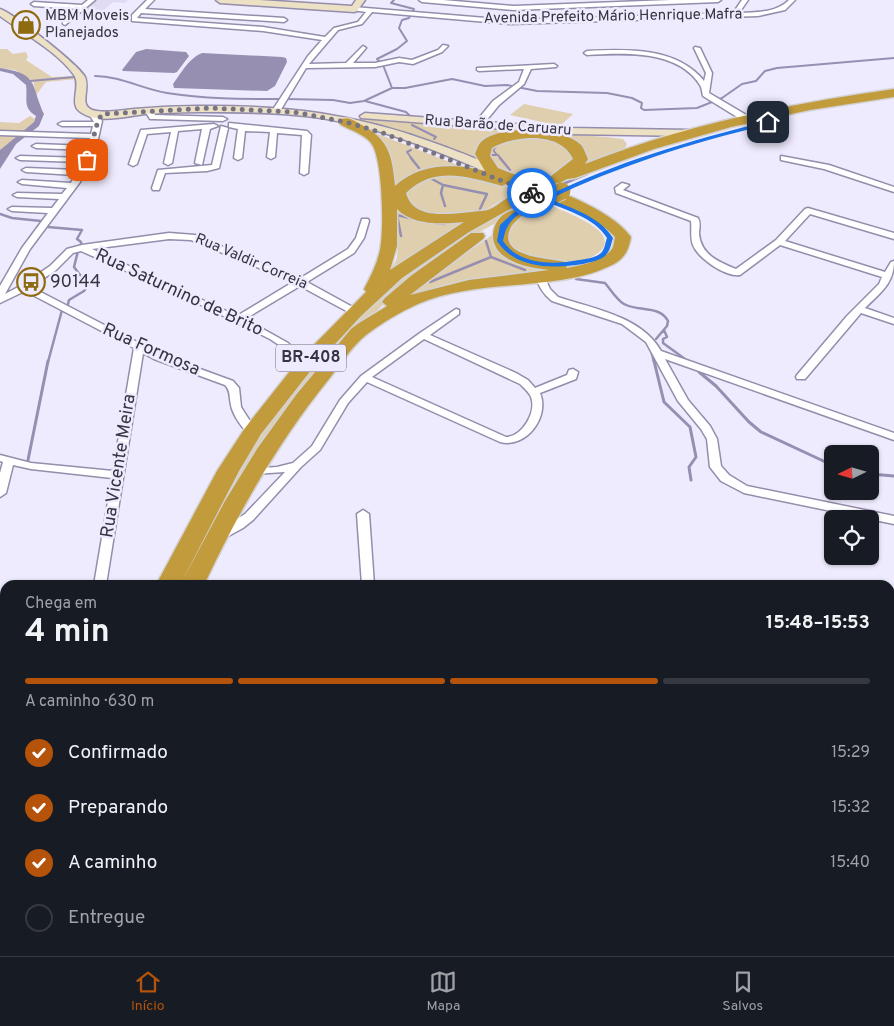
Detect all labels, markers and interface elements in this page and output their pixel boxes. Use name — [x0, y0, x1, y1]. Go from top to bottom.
street label: Avenida Prefeito Mário Henrique Mafra — [484, 5, 742, 29]
place label: MBM Moveis Planejados — [45, 7, 129, 43]
shop icon: MBM Moveis Planejados — [11, 10, 41, 40]
pin — [747, 101, 789, 143]
icon: home — [754, 108, 782, 136]
street label: Rua Barão de Caruaru — [424, 111, 572, 141]
pin — [66, 139, 108, 181]
icon: bag — [73, 146, 101, 174]
courier — [507, 168, 557, 218]
icon: bike — [518, 179, 546, 207]
street label: Rua Valdir Correia — [192, 230, 310, 294]
street label: Rua Saturnino de Brito — [91, 244, 267, 342]
bus stop icon: 90144 — [16, 267, 46, 297]
place label: 90144 — [50, 271, 101, 294]
street label: Rua Formosa — [99, 318, 203, 382]
road number: BR-408 — [276, 344, 346, 372]
street label: Rua Vicente Meira — [96, 392, 142, 540]
north arrow — [824, 445, 879, 500]
map controls — [824, 445, 879, 565]
button: locate — [824, 510, 879, 565]
text: Chega em — [25, 594, 97, 614]
text: 15:48–15:53 — [766, 611, 870, 635]
text: 4 min — [25, 613, 110, 653]
text: A caminho · 630 m — [25, 692, 154, 712]
icon: check — [25, 739, 53, 767]
text: Confirmado — [68, 741, 168, 765]
text: 15:29 — [831, 743, 870, 763]
icon: check — [25, 794, 53, 822]
text: Preparando — [68, 796, 168, 820]
text: 15:32 — [831, 798, 870, 818]
icon: check — [25, 849, 53, 877]
text: A caminho — [68, 851, 157, 875]
text: 15:40 — [830, 853, 870, 873]
text: Entregue — [68, 906, 145, 930]
tab: Início — [131, 968, 165, 1015]
tab: Mapa — [427, 968, 460, 1015]
tab: Salvos — [722, 968, 763, 1015]

